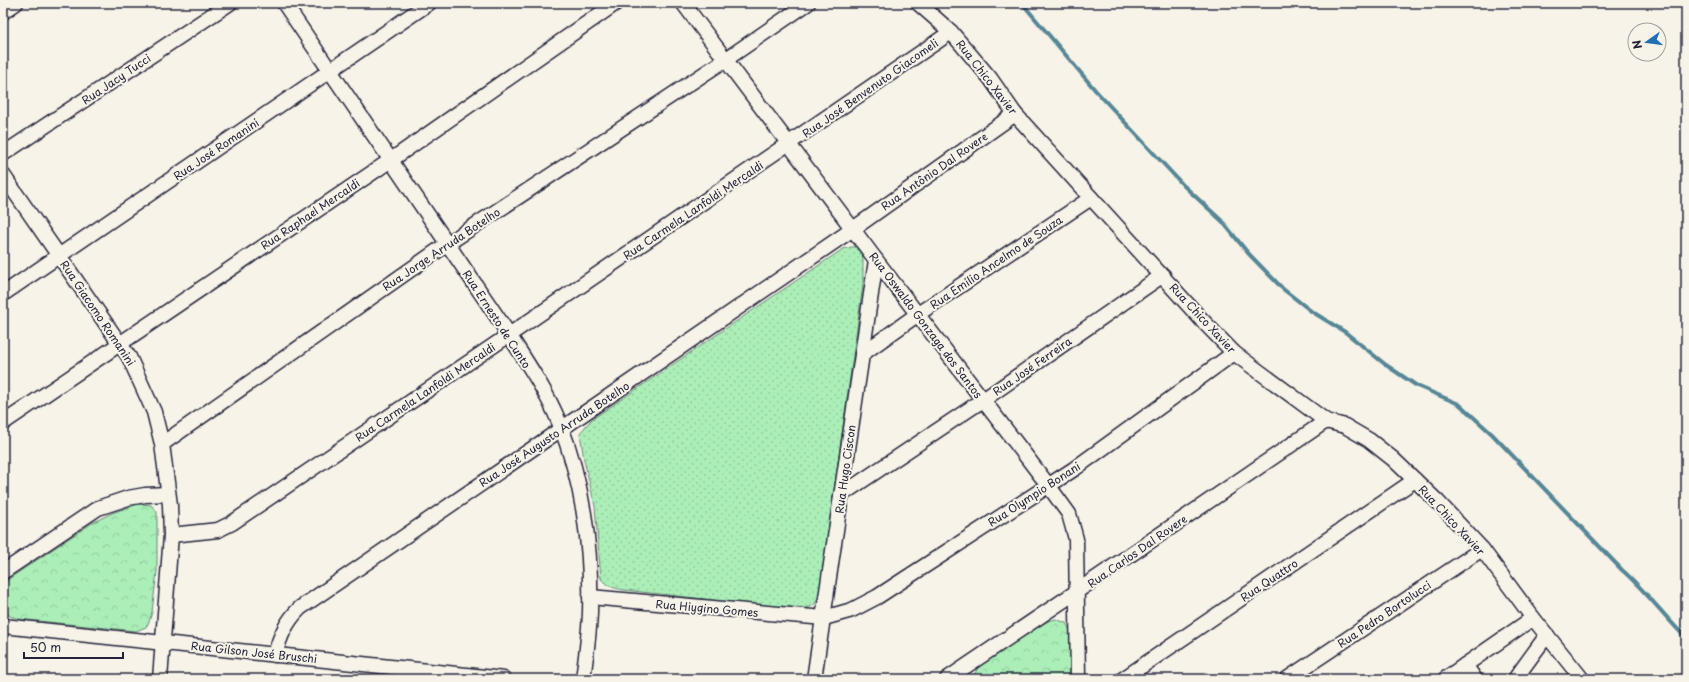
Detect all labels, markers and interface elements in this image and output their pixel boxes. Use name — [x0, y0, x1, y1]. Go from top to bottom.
north arrow — [1627, 22, 1667, 62]
street label: Rua José Benvenuto Giacomeli — [798, 34, 942, 142]
street label: Rua Chico Xavier — [952, 36, 1022, 119]
text: N — [1627, 38, 1646, 51]
street label: Rua Jacy Tucci — [78, 50, 154, 108]
street label: Rua José Romanini — [170, 114, 262, 184]
street label: Rua Antônio Dal Rovere — [877, 127, 991, 214]
street label: Rua Carmela Lanfoldi Mercaldi — [619, 156, 767, 264]
street label: Rua Raphael Mercaldi — [257, 174, 363, 254]
street label: Rua Jorge Arruda Botelho — [379, 203, 503, 295]
street label: Rua Emílio Ancelmo de Souza — [926, 211, 1066, 313]
street label: Rua Oswaldo Gonzaga dos Santos — [865, 248, 987, 402]
street label: Rua Giacomo Romanini — [56, 257, 140, 369]
street label: Rua Ernesto de Cunto — [459, 266, 535, 372]
street label: Rua Chico Xavier — [1166, 279, 1241, 358]
street label: Rua José Ferreira — [989, 332, 1075, 400]
street label: Rua Carmela Lanfoldi Mercaldi — [351, 338, 499, 446]
street label: Rua José Augusto Arruda Botelho — [475, 377, 633, 491]
street label: Rua Hugo Ciscon — [830, 424, 860, 514]
street label: Rua Olympio Bonani — [984, 458, 1084, 530]
street label: Rua Chico Xavier — [1415, 481, 1490, 560]
street label: Rua Carlos Dal Rovere — [1084, 510, 1191, 592]
street label: Rua Quattro — [1237, 554, 1301, 606]
street label: Rua Pedro Bortolucci — [1334, 576, 1434, 652]
street label: Rua Hiygino Gomes — [655, 595, 759, 621]
scale bar — [24, 634, 123, 660]
street label: Rua Gilson José Bruschi — [190, 637, 318, 667]
text: 50 m — [30, 638, 61, 656]

